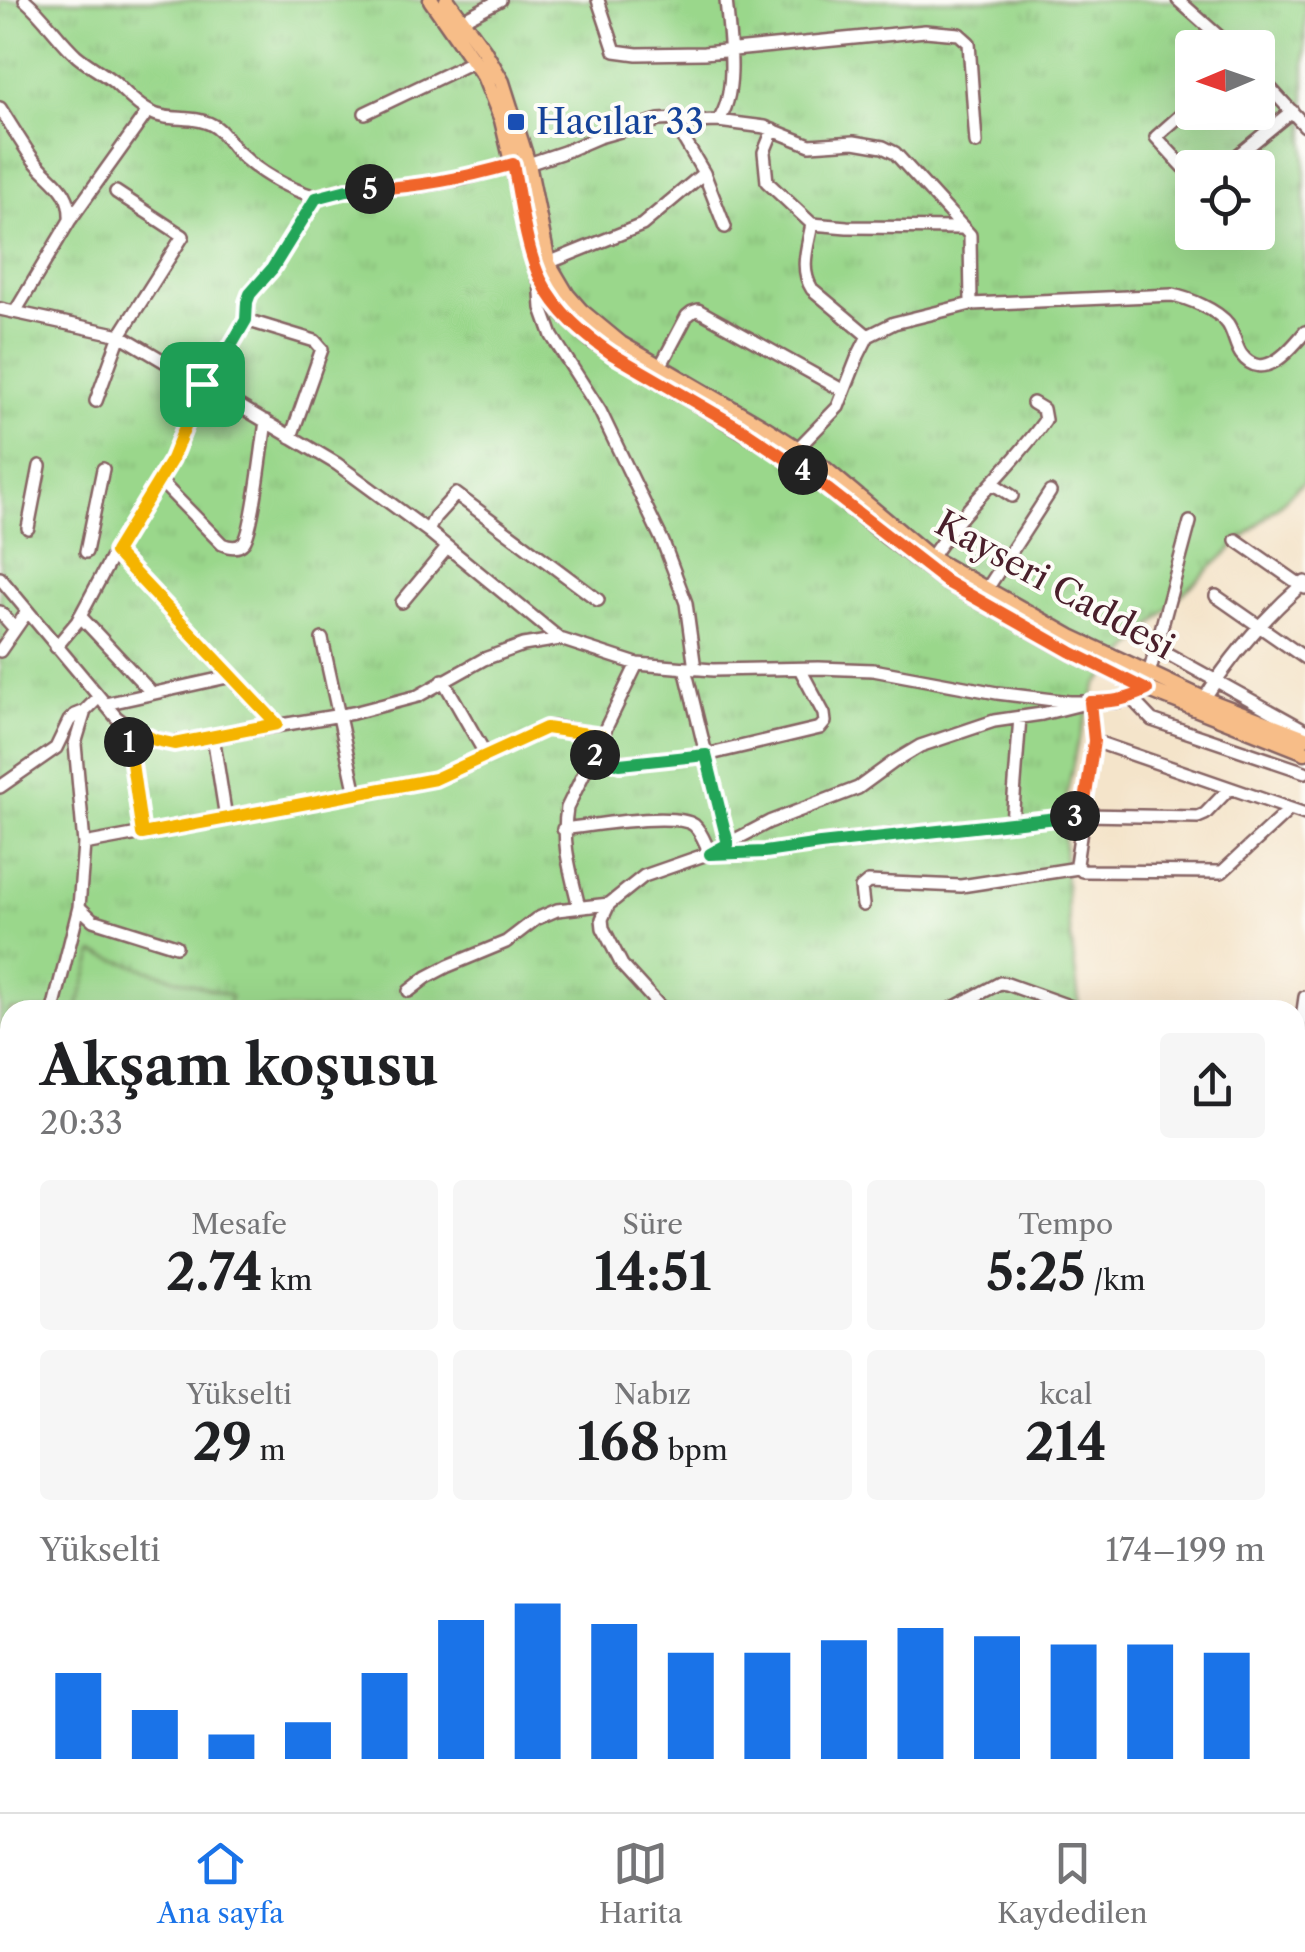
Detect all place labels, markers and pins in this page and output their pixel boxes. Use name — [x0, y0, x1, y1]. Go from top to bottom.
place label: Hacılar 33 — [536, 100, 704, 143]
marker: Hacılar 33 — [505, 111, 527, 133]
pin: 5 — [345, 164, 395, 214]
pin — [160, 342, 245, 427]
pin: 4 — [778, 445, 828, 495]
pin: 1 — [104, 717, 154, 767]
pin: 2 — [570, 730, 620, 780]
pin: 3 — [1050, 791, 1100, 841]

